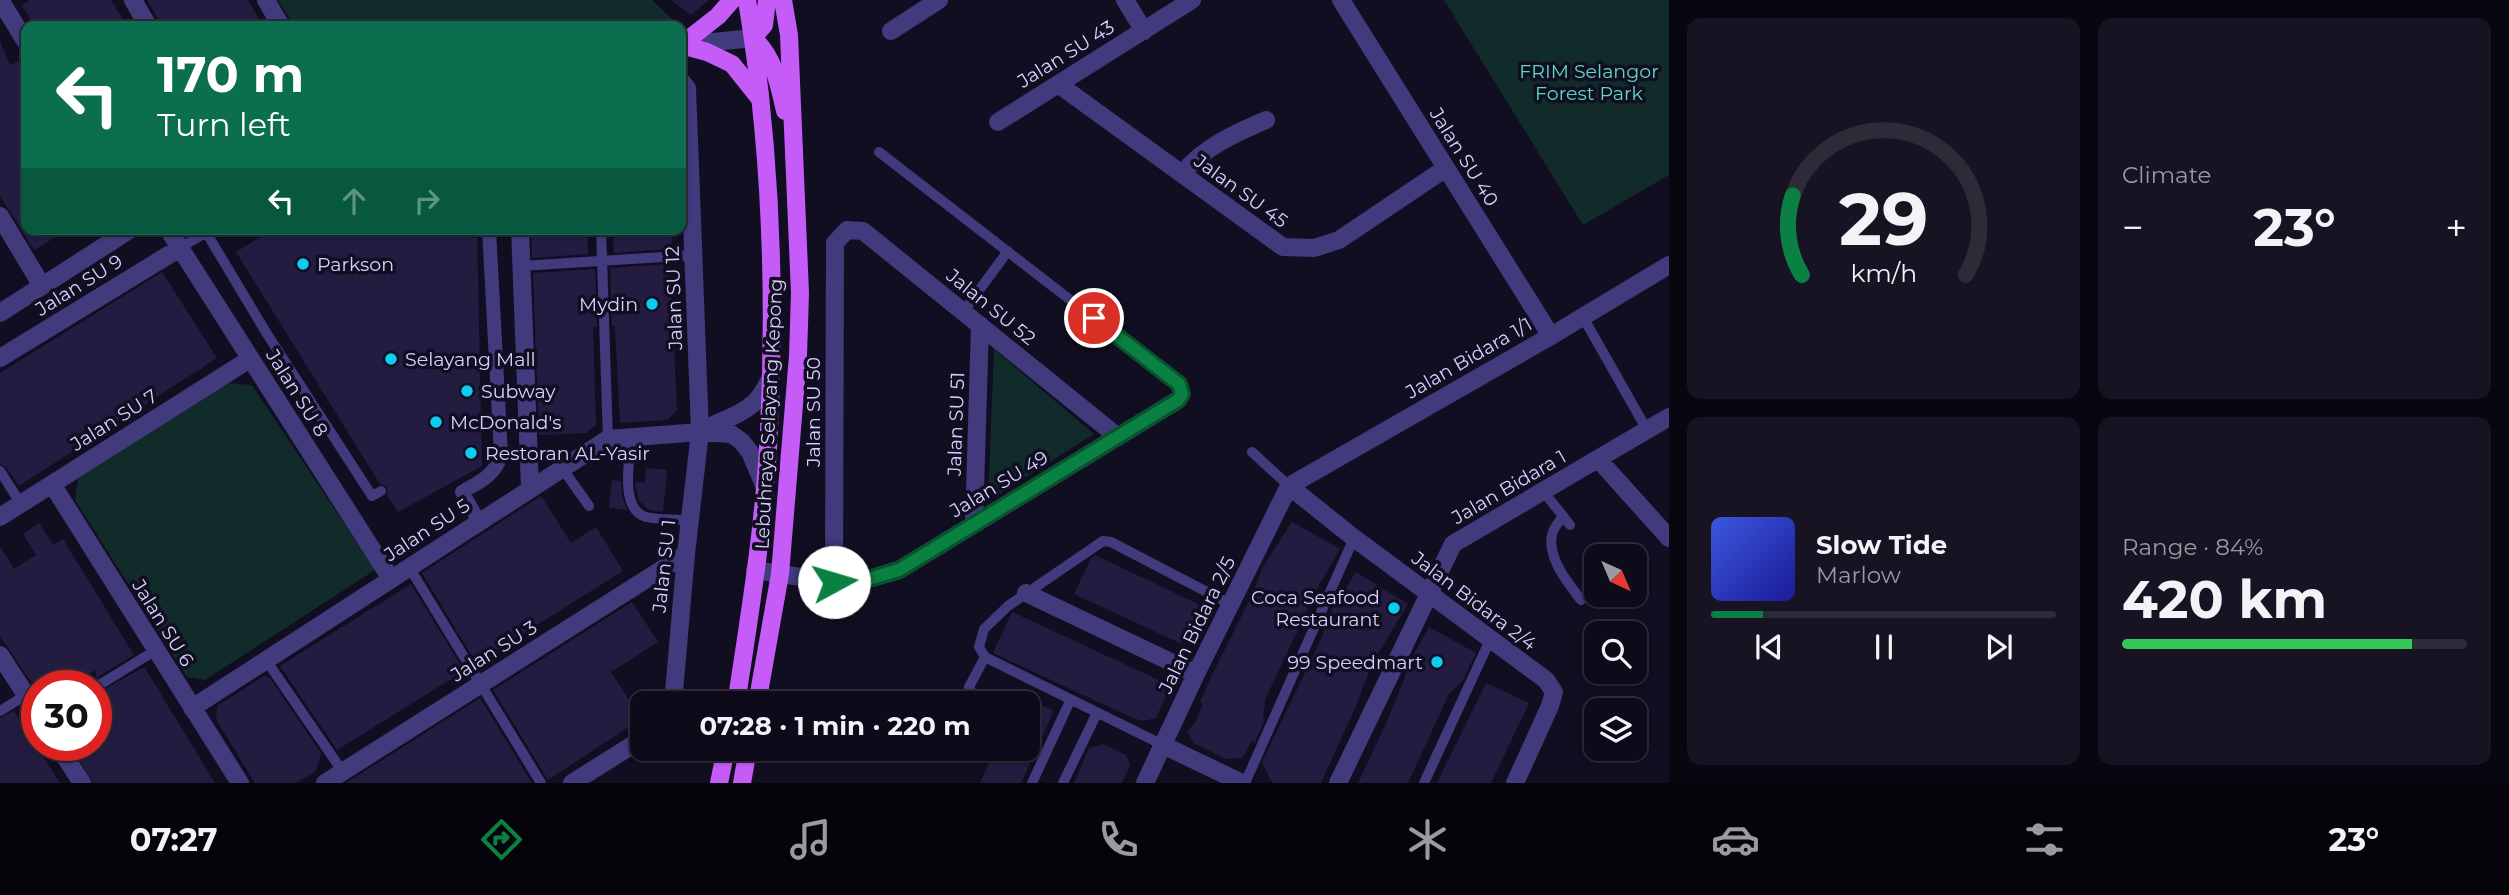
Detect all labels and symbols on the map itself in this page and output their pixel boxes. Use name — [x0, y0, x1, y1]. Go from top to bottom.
street label: Jalan SU 43 — [1013, 15, 1119, 93]
park label: FRIM Selangor Forest Park — [1519, 60, 1659, 105]
street label: Jalan SU 40 — [1424, 103, 1503, 210]
street label: Jalan SU 45 — [1189, 149, 1292, 233]
street label: Jalan SU 12 — [661, 245, 687, 351]
street label: Jalan SU 9 — [30, 249, 127, 321]
place label: Parkson — [317, 253, 394, 276]
marker: Parkson — [295, 256, 311, 272]
street label: Jalan SU 52 — [941, 263, 1040, 350]
street label: Lebuhraya Selayang Kepong — [750, 278, 788, 550]
pin — [1064, 288, 1124, 348]
place label: Mydin — [579, 293, 638, 316]
marker: Mydin — [644, 296, 660, 312]
street label: Jalan Bidara 1/1 — [1401, 313, 1536, 404]
street label: Jalan SU 8 — [261, 344, 333, 441]
place label: Selayang Mall — [405, 348, 536, 371]
marker: Selayang Mall — [383, 351, 399, 367]
street label: Jalan SU 50 — [802, 357, 825, 468]
street label: Jalan SU 51 — [943, 372, 969, 477]
place label: Subway — [481, 380, 556, 403]
marker: Subway — [459, 383, 475, 399]
street label: Jalan SU 7 — [66, 384, 162, 456]
place label: McDonald's — [450, 411, 562, 434]
marker: McDonald's — [428, 414, 444, 430]
place label: Restoran AL-Yasir — [485, 442, 650, 465]
marker: Restoran AL-Yasir — [463, 445, 479, 461]
street label: Jalan Bidara 1 — [1447, 445, 1570, 530]
street label: Jalan SU 49 — [945, 446, 1052, 523]
street label: Jalan SU 5 — [379, 494, 474, 567]
street label: Jalan SU 1 — [648, 518, 680, 615]
north arrow — [1584, 544, 1647, 607]
position arrow — [797, 545, 871, 619]
street label: Jalan Bidara 2/4 — [1406, 546, 1541, 656]
street label: Jalan Bidara 2/5 — [1153, 553, 1240, 698]
street label: Jalan SU 6 — [127, 574, 199, 671]
place label: Coca Seafood Restaurant — [1251, 586, 1380, 631]
marker: Coca Seafood Restaurant — [1386, 600, 1402, 616]
street label: Jalan SU 3 — [446, 615, 541, 687]
place label: 99 Speedmart — [1287, 651, 1423, 674]
marker: 99 Speedmart — [1429, 654, 1445, 670]
speed limit sign: 30 — [21, 670, 112, 761]

